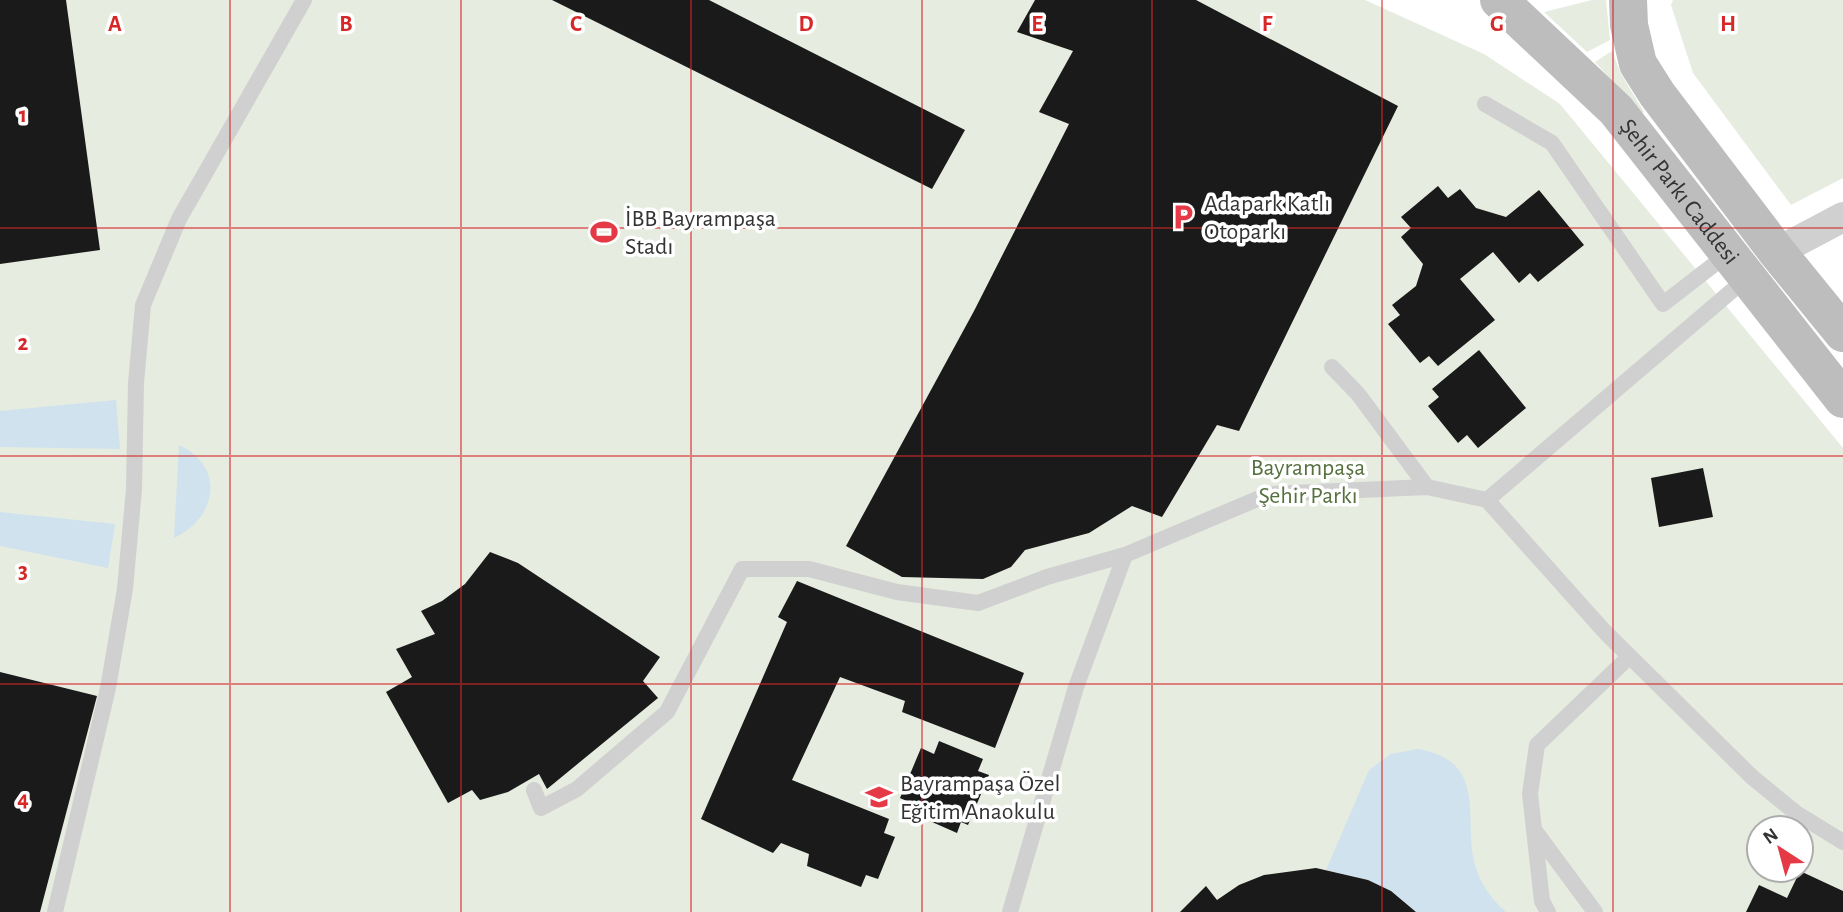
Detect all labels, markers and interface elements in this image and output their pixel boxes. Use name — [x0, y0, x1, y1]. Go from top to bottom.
text: A — [108, 13, 122, 36]
text: B — [339, 13, 353, 36]
text: C — [570, 13, 582, 36]
text: D — [798, 13, 814, 36]
text: E — [1031, 13, 1043, 36]
text: F — [1262, 13, 1273, 36]
text: G — [1490, 13, 1504, 36]
text: H — [1720, 13, 1736, 36]
text: 1 — [19, 104, 27, 127]
street label: Şehir Parkı Caddesi — [1615, 115, 1743, 269]
place label: Adapark Katlı Otoparkı — [1204, 192, 1330, 244]
parking icon: Adapark Katlı Otoparkı — [1168, 202, 1198, 232]
place label: İBB Bayrampaşa Stadı — [625, 206, 776, 259]
sports icon: İBB Bayrampaşa Stadı — [589, 217, 619, 247]
text: 2 — [18, 332, 29, 355]
park label: Bayrampaşa Şehir Parkı — [1251, 456, 1365, 508]
text: 3 — [18, 560, 28, 583]
place label: Bayrampaşa Özel Eğitim Anaokulu — [900, 771, 1061, 824]
school or university icon: Bayrampaşa Özel Eğitim Anaokulu — [864, 782, 894, 812]
text: 4 — [17, 788, 29, 811]
north arrow — [1745, 814, 1815, 884]
text: N — [1760, 825, 1782, 848]

